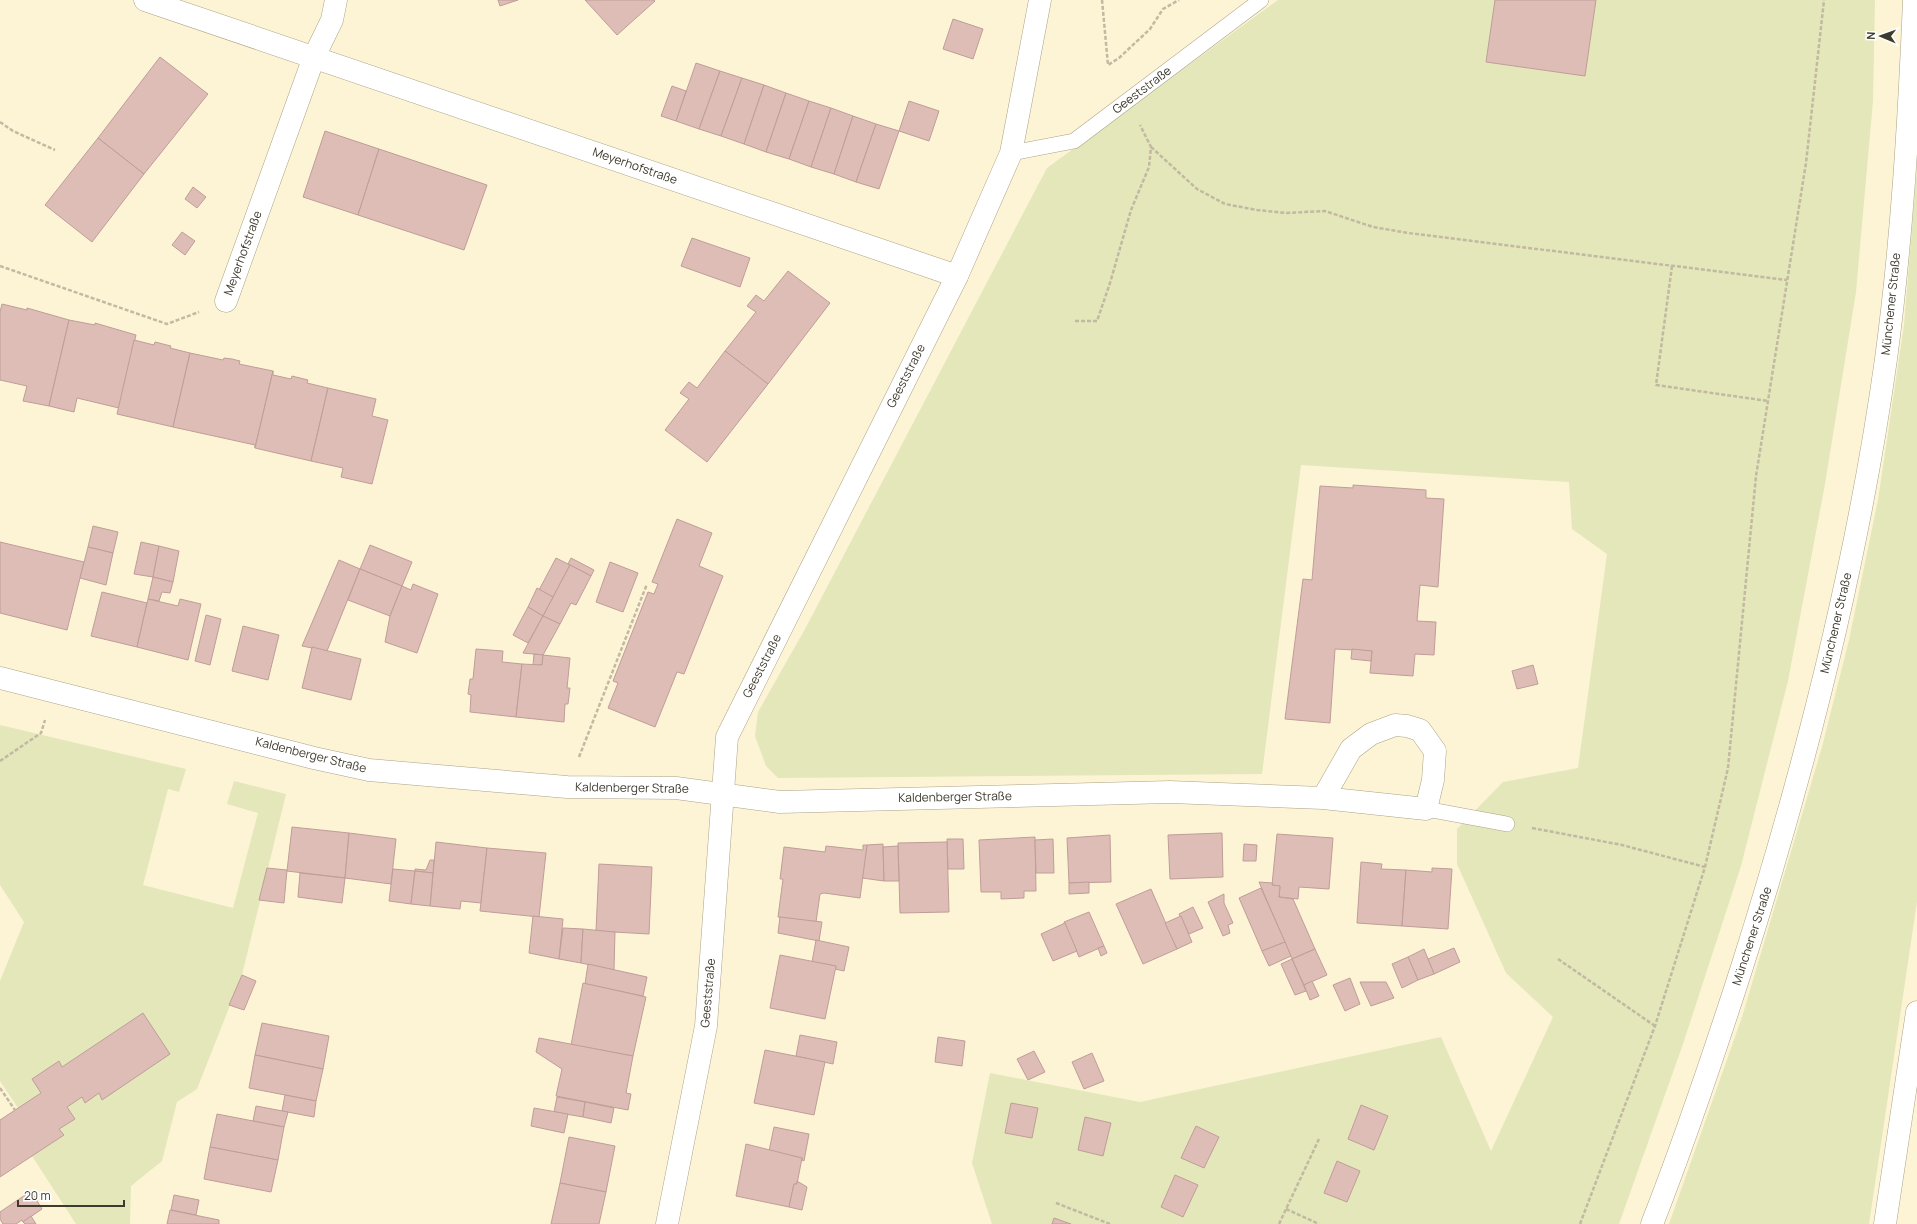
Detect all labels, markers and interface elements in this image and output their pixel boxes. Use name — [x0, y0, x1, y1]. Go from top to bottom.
north arrow — [1861, 16, 1901, 56]
text: N — [1863, 31, 1878, 40]
street label: Geeststraße — [1109, 62, 1175, 117]
street label: Meyerhofstraße — [590, 143, 680, 188]
street label: Meyerhofstraße — [219, 208, 266, 298]
street label: Münchener Straße — [1877, 252, 1904, 356]
street label: Geeststraße — [882, 341, 929, 411]
street label: Münchener Straße — [1816, 571, 1855, 675]
street label: Geeststraße — [738, 631, 785, 701]
street label: Kaldenberger Straße — [254, 732, 368, 777]
street label: Kaldenberger Straße — [575, 778, 689, 797]
street label: Kaldenberger Straße — [898, 787, 1012, 806]
street label: Münchener Straße — [1728, 884, 1776, 987]
street label: Geeststraße — [696, 958, 719, 1028]
scale bar — [18, 1182, 124, 1208]
text: 20 m — [24, 1187, 51, 1204]

